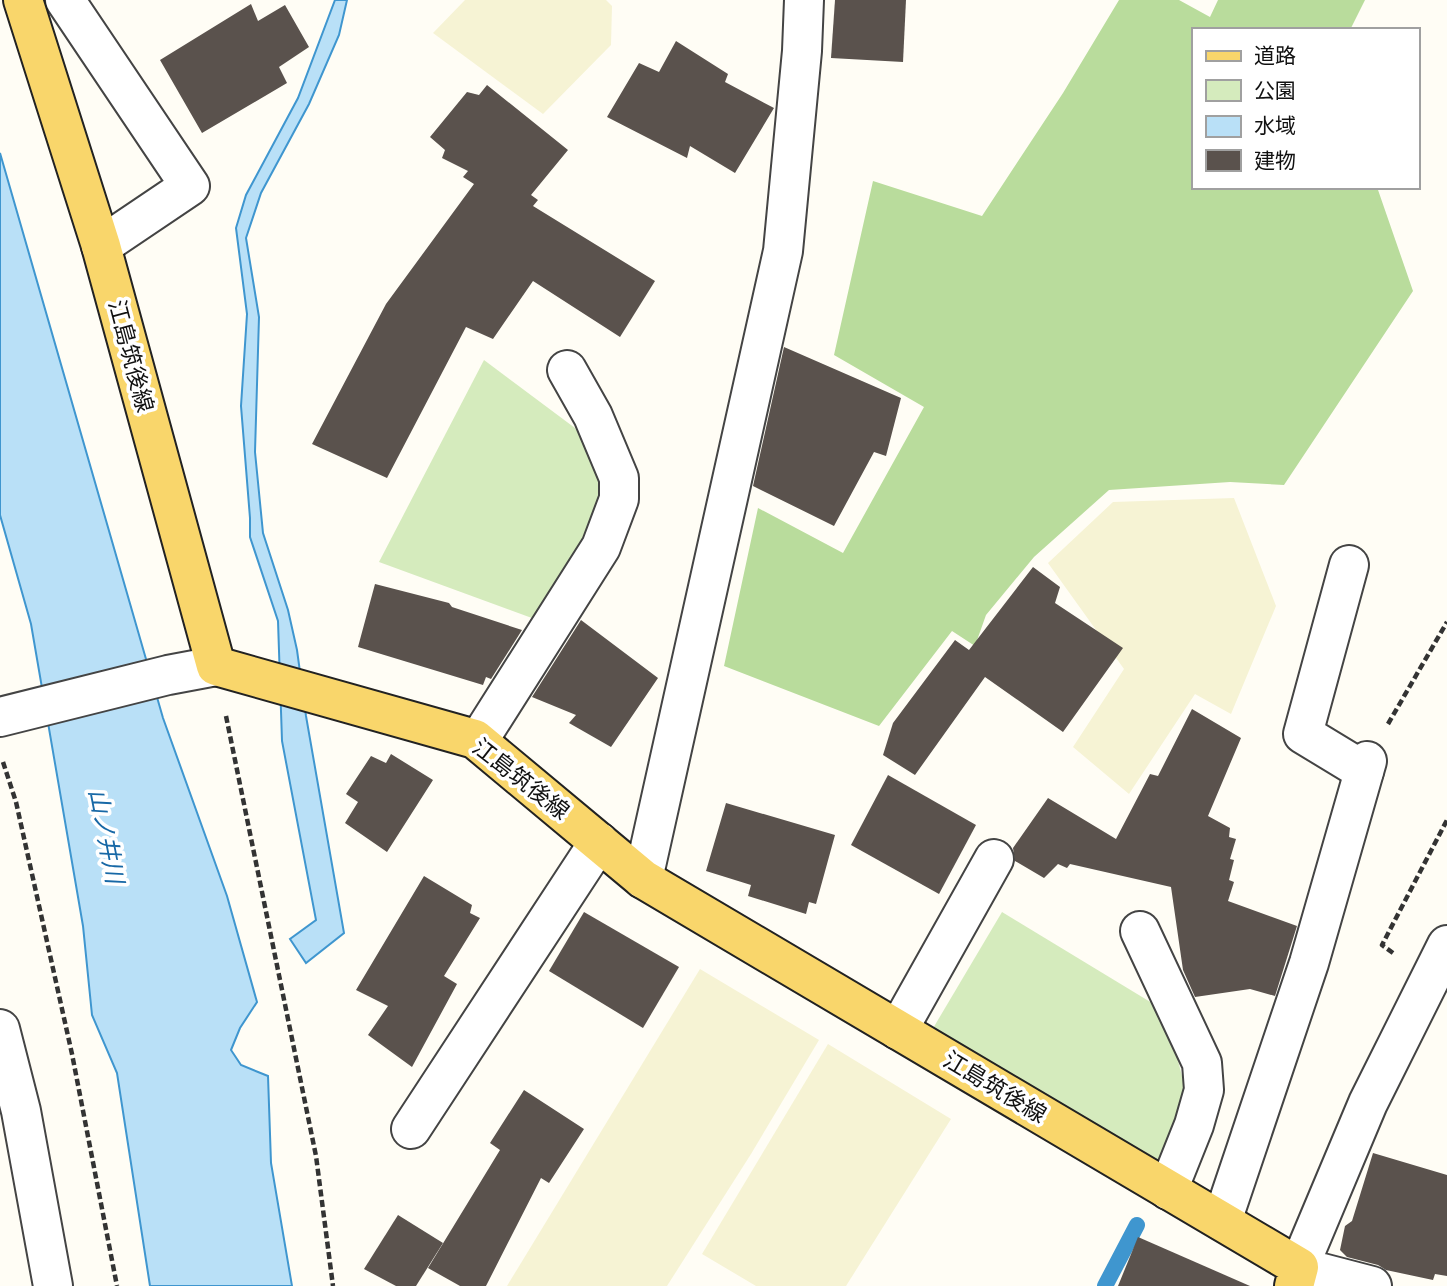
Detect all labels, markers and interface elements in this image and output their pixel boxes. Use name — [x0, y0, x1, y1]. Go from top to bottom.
legend — [1192, 28, 1419, 189]
text: 道路 — [1254, 43, 1296, 69]
text: 公園 — [1254, 78, 1296, 104]
text: 水域 — [1254, 113, 1296, 139]
text: 建物 — [1254, 148, 1296, 174]
street label: 江島筑後線 — [103, 297, 159, 415]
street label: 江島筑後線 — [467, 733, 575, 825]
water label: 山ノ井川 — [83, 786, 129, 889]
street label: 江島筑後線 — [939, 1045, 1051, 1129]

